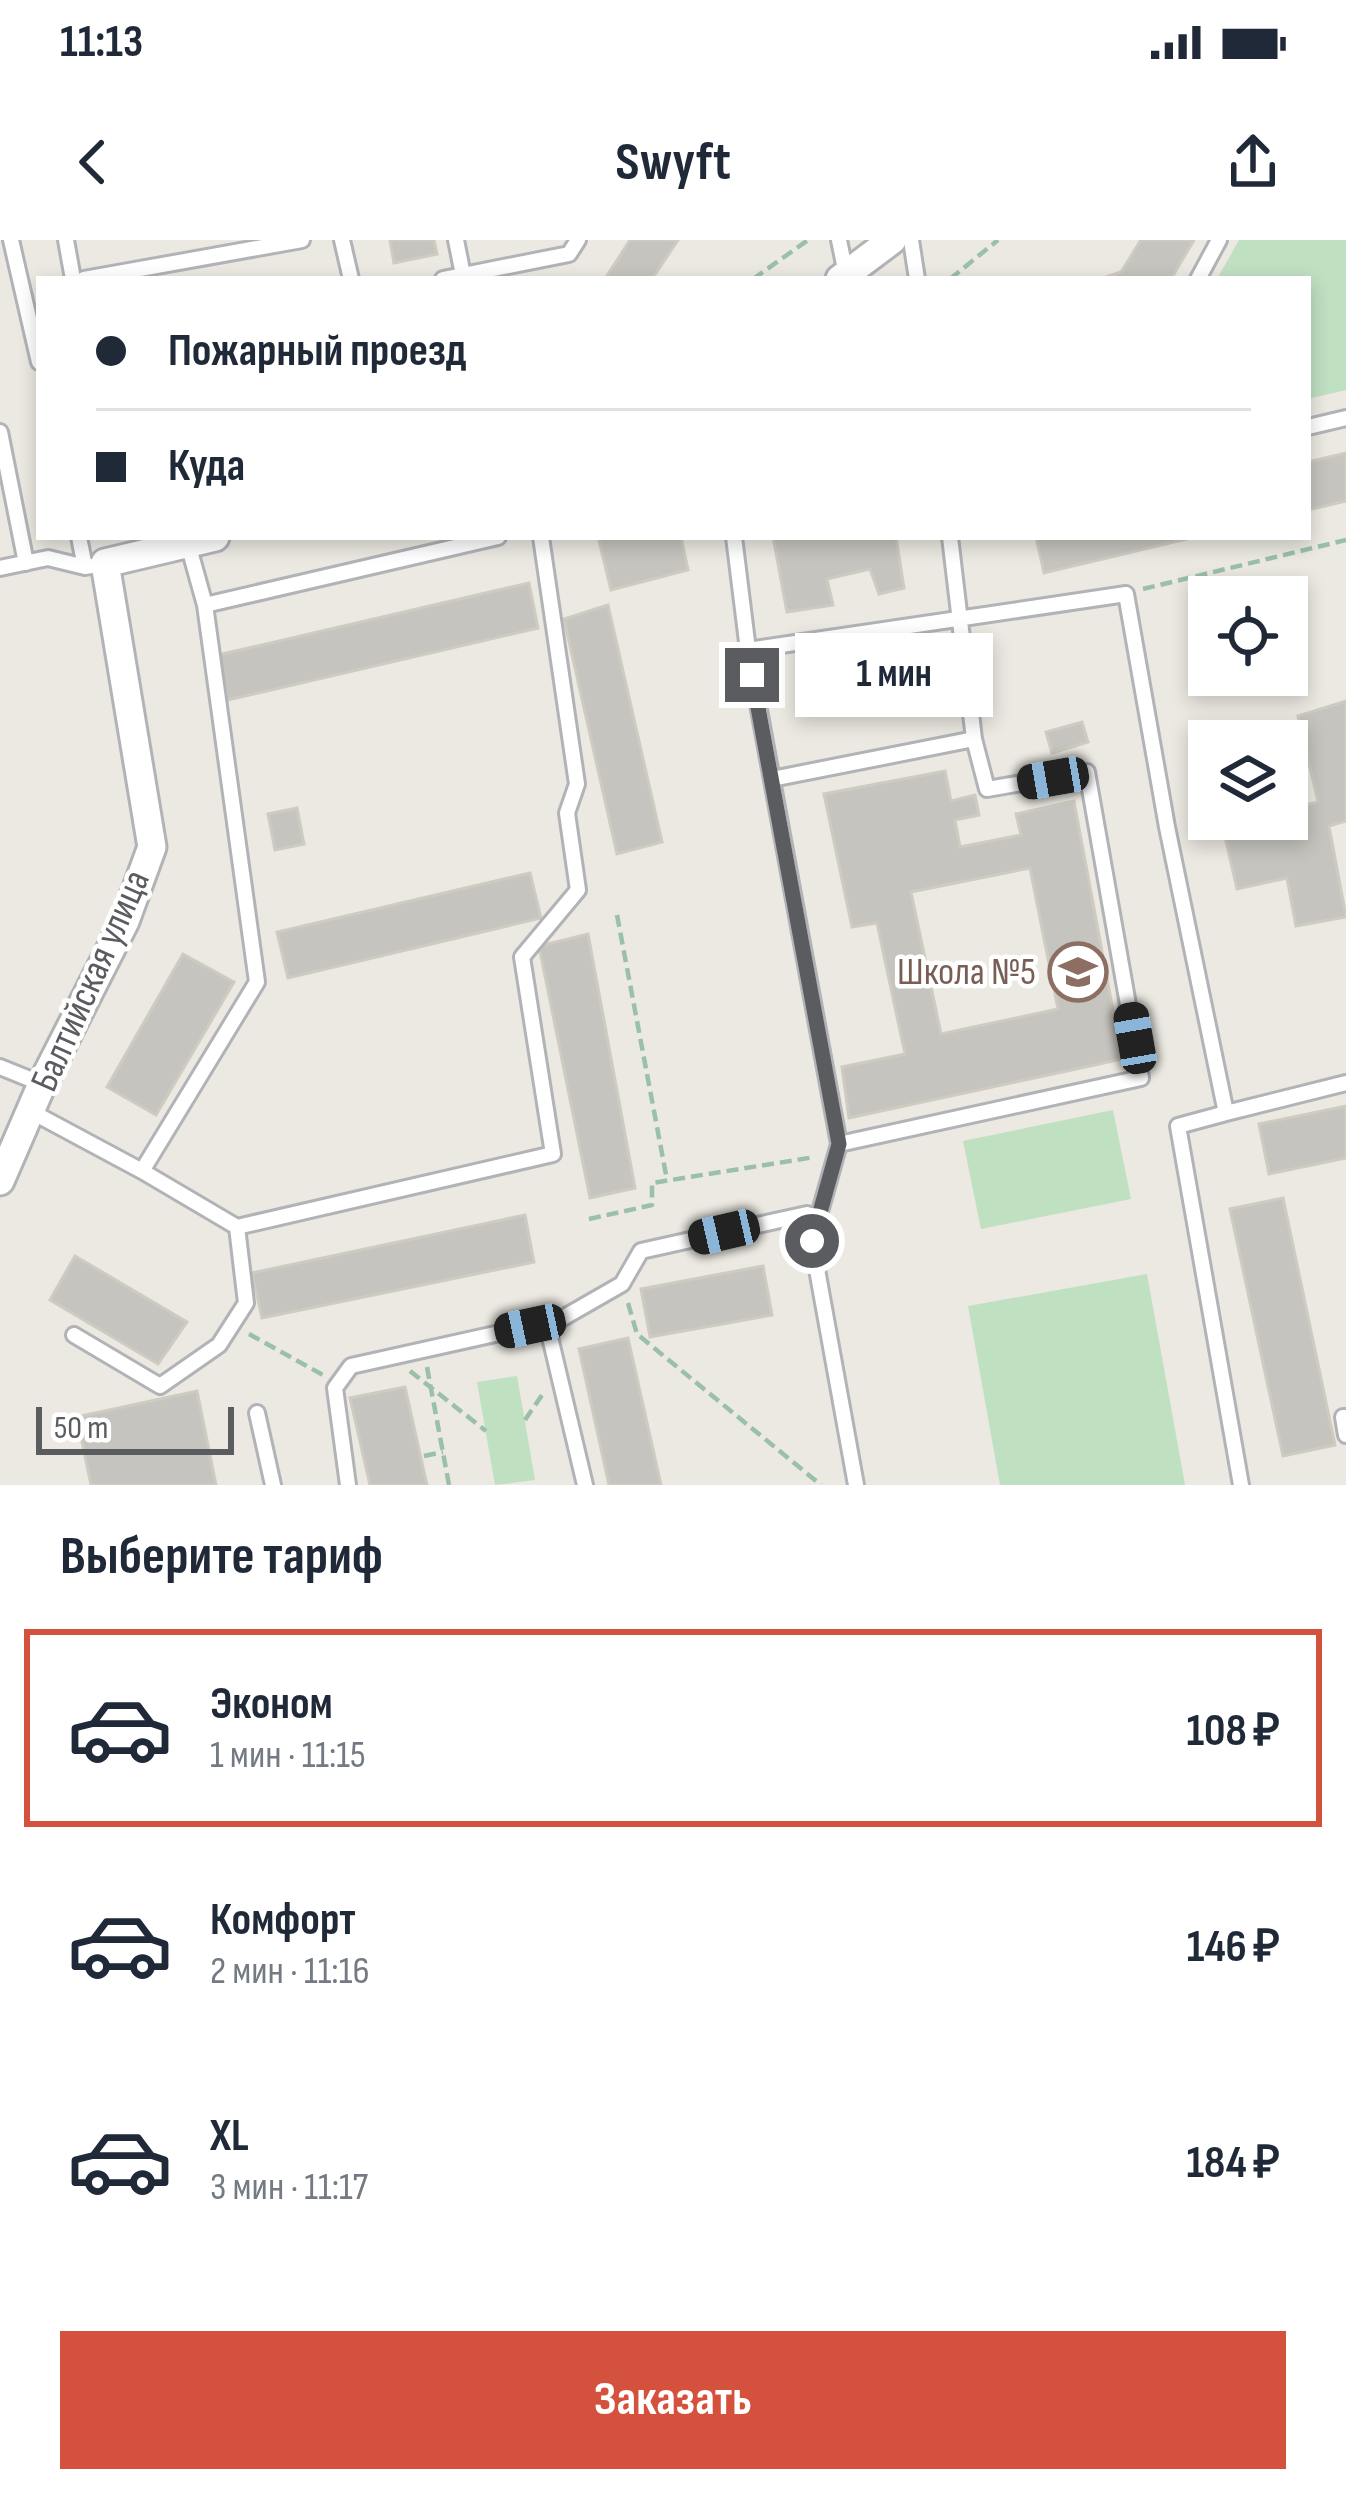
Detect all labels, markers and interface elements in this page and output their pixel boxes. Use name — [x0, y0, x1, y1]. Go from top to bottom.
text: 11:13 — [60, 15, 143, 70]
icon: back — [60, 129, 126, 195]
icon: share — [1220, 129, 1286, 195]
text: Swyft — [615, 130, 731, 195]
text: Пожарный проезд — [168, 324, 467, 379]
text: Куда — [168, 439, 245, 494]
map controls — [1188, 576, 1308, 840]
button: locate — [1188, 576, 1308, 696]
callout: 1 мин — [794, 633, 992, 717]
route end — [725, 648, 779, 702]
text: 1 мин — [856, 651, 932, 698]
button: layers — [1188, 720, 1308, 840]
car — [1014, 754, 1092, 802]
street label: Балтийская улица — [21, 863, 161, 1099]
school or university icon: Школа №5 — [1047, 941, 1109, 1003]
place label: Школа №5 — [897, 949, 1036, 996]
car — [1111, 999, 1159, 1077]
car — [685, 1206, 763, 1258]
route start — [785, 1214, 839, 1268]
car — [491, 1301, 569, 1351]
scale bar — [36, 1401, 234, 1454]
text: 50 m — [54, 1408, 108, 1448]
text: Выберите тариф — [60, 1524, 383, 1589]
icon: car — [66, 1674, 174, 1782]
text: Эконом — [210, 1677, 333, 1732]
text: 108 ₽ — [1186, 1704, 1280, 1759]
text: 1 мин · 11:15 — [210, 1732, 366, 1779]
icon: car — [66, 1890, 174, 1998]
text: Комфорт — [210, 1893, 356, 1948]
text: 146 ₽ — [1187, 1920, 1280, 1975]
text: 2 мин · 11:16 — [210, 1948, 369, 1995]
icon: car — [66, 2106, 174, 2214]
text: XL — [210, 2109, 249, 2164]
text: 184 ₽ — [1186, 2136, 1280, 2191]
text: 3 мин · 11:17 — [210, 2164, 368, 2211]
button: Заказать — [60, 2331, 1286, 2469]

